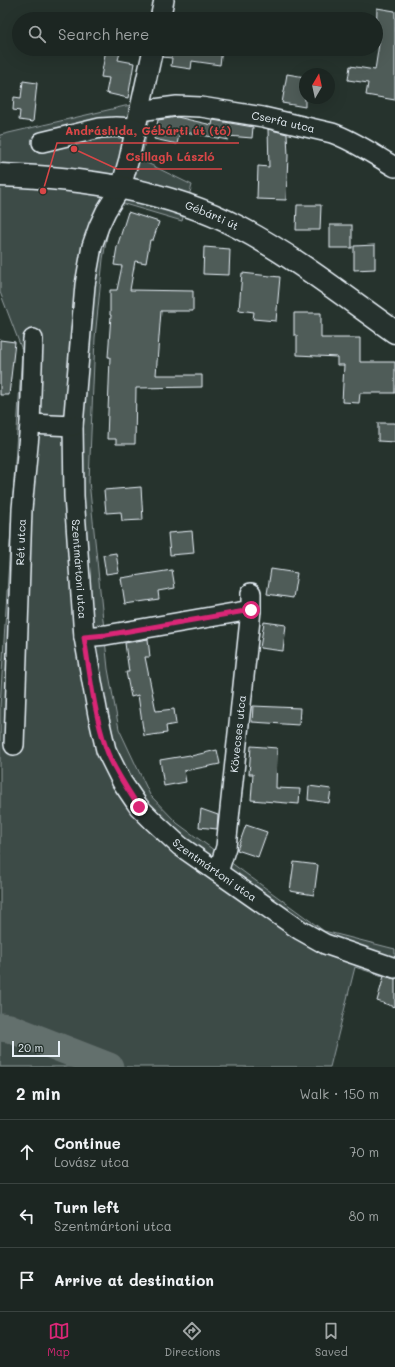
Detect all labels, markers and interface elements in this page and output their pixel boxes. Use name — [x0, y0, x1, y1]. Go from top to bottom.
search box — [12, 12, 383, 56]
icon: search — [26, 23, 48, 45]
text: Search here — [58, 24, 149, 44]
north arrow — [299, 68, 335, 104]
street label: Cserfa utca — [251, 107, 317, 136]
callout: Andráshida, Gébárti út (tó) — [57, 119, 239, 143]
text: Andráshida, Gébárti út (tó) — [65, 122, 231, 138]
callout: Csillagh László — [117, 145, 222, 169]
text: Csillagh László — [126, 148, 214, 164]
street label: Gébárti út — [183, 197, 242, 233]
street label: Rét utca — [12, 518, 29, 566]
street label: Szentmártoni utca — [69, 519, 91, 619]
route start — [242, 601, 260, 619]
street label: Kövecses utca — [226, 694, 249, 773]
route end — [130, 798, 148, 816]
street label: Szentmártoni utca — [169, 835, 260, 905]
scale bar — [12, 1039, 60, 1058]
text: 20 m — [18, 1040, 43, 1055]
text: 2 min — [16, 1082, 61, 1104]
text: Walk · 150 m — [299, 1085, 379, 1102]
text: Continue — [54, 1133, 121, 1153]
icon: ahead — [16, 1141, 38, 1163]
text: 70 m — [349, 1143, 379, 1160]
text: Lovász utca — [54, 1153, 129, 1170]
text: Turn left — [54, 1197, 119, 1217]
icon: left — [16, 1205, 38, 1227]
text: 80 m — [349, 1207, 379, 1224]
text: Szentmártoni utca — [54, 1217, 172, 1234]
icon: arrive — [16, 1269, 38, 1291]
text: Arrive at destination — [54, 1270, 214, 1290]
tab: Map — [47, 1320, 70, 1359]
tab: Directions — [164, 1320, 220, 1359]
tab: Saved — [315, 1320, 348, 1359]

